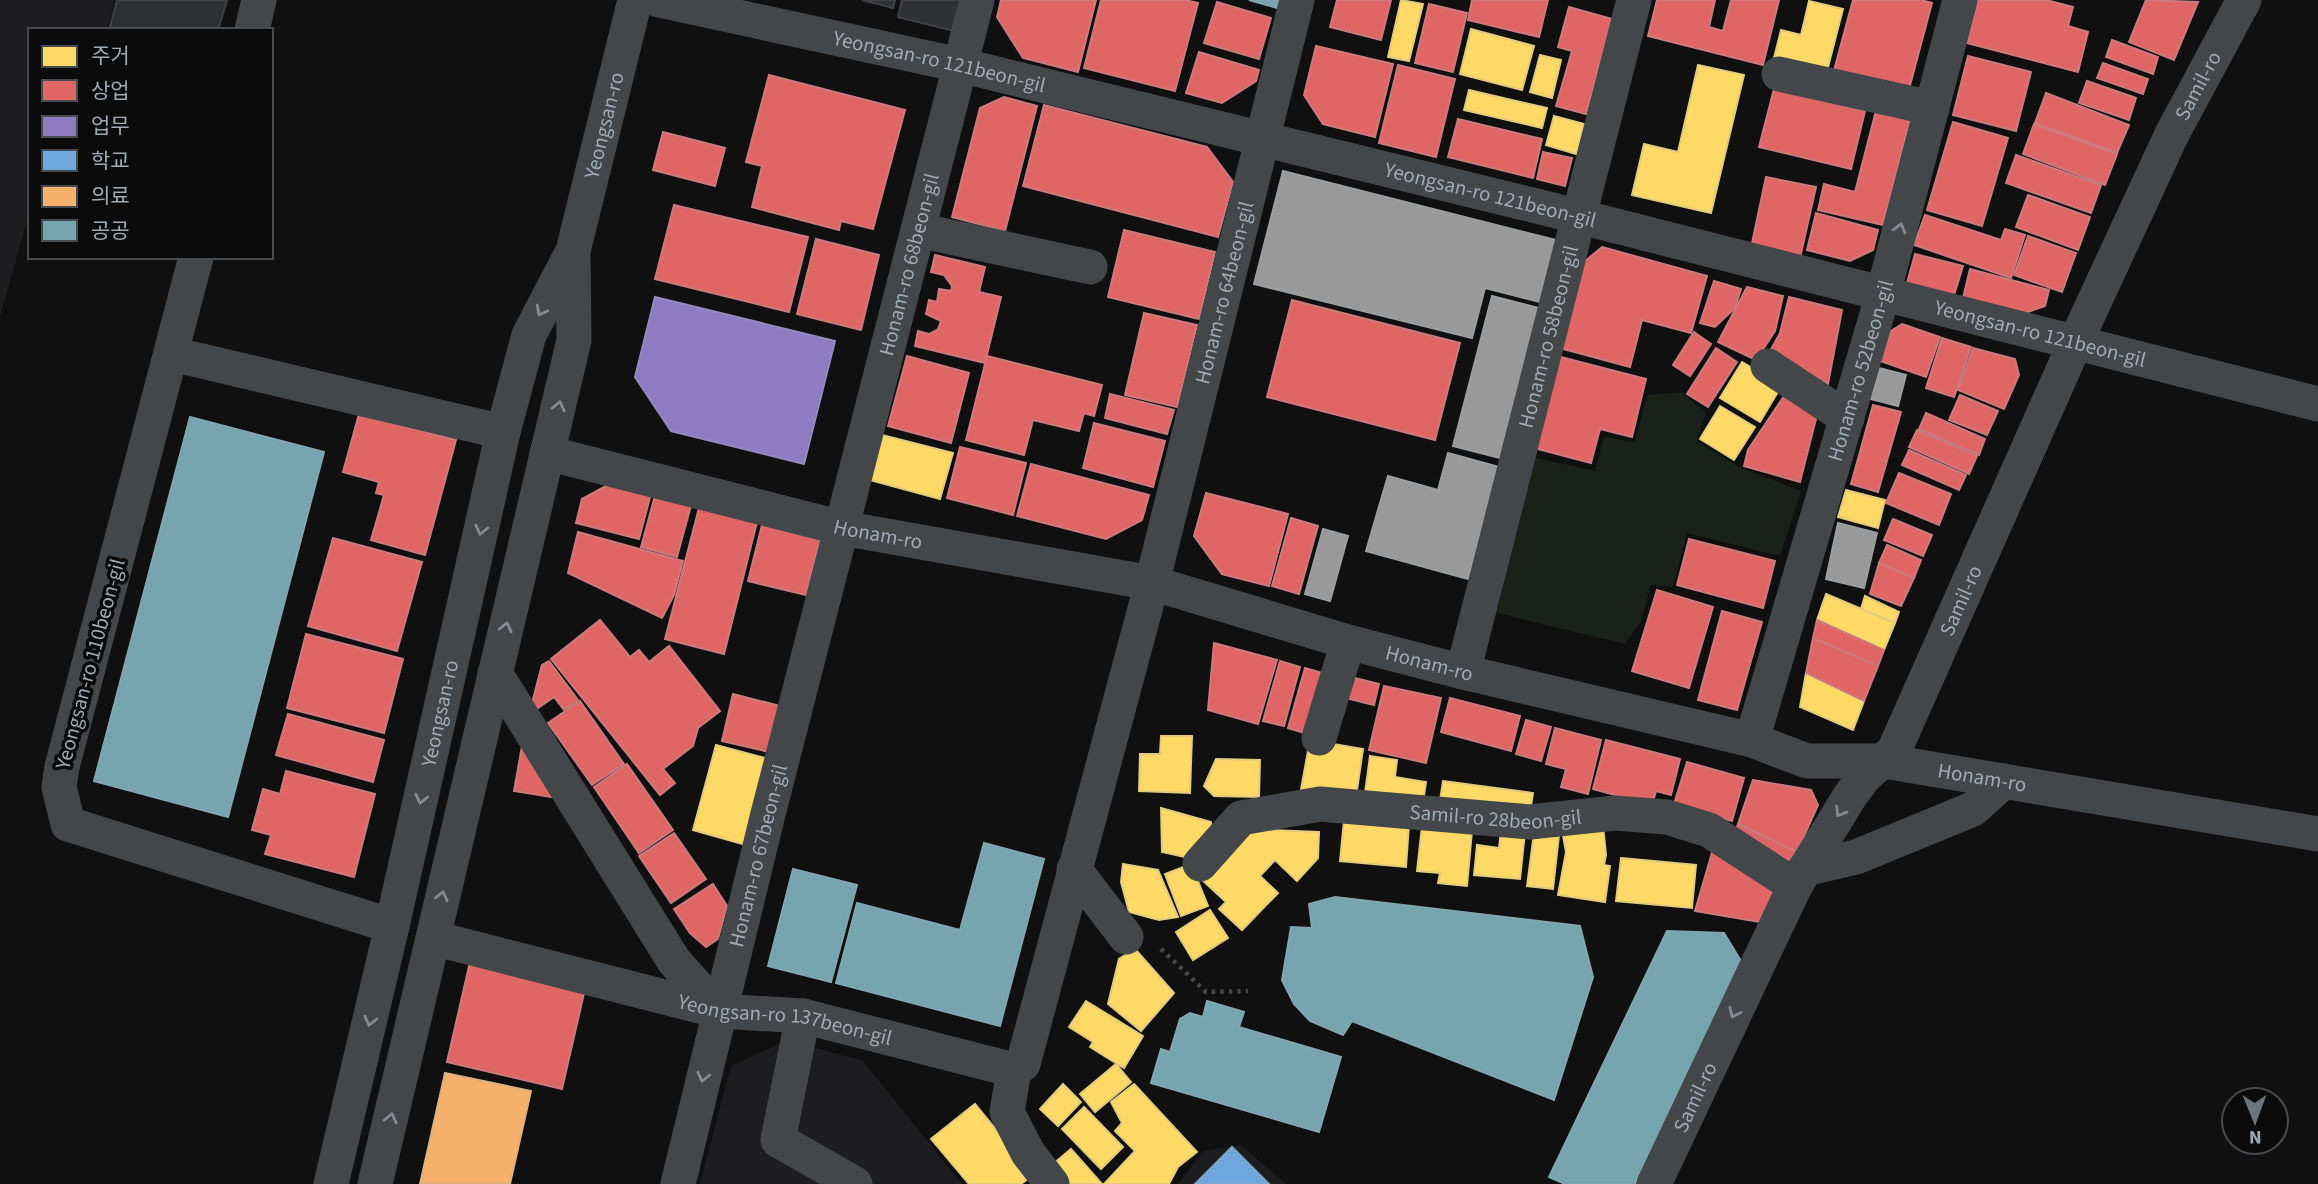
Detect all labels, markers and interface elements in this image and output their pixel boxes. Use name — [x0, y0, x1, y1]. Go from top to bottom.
street label: Yeongsan-ro 121beon-gil — [829, 23, 1049, 100]
legend — [28, 28, 273, 259]
text: 주거 — [91, 41, 130, 71]
street label: Samil-ro — [2167, 46, 2229, 126]
street label: Yeongsan-ro — [576, 69, 632, 183]
text: 상업 — [91, 76, 130, 106]
text: 업무 — [91, 111, 130, 141]
text: 학교 — [91, 146, 130, 176]
street label: Yeongsan-ro 121beon-gil — [1380, 154, 1599, 235]
street label: Honam-ro 68beon-gil — [871, 170, 947, 359]
text: 의료 — [91, 181, 130, 211]
street label: Honam-ro 64beon-gil — [1187, 198, 1261, 387]
text: 공공 — [91, 216, 130, 246]
one-way arrow — [1892, 222, 1906, 234]
street label: Honam-ro 58beon-gil — [1511, 242, 1586, 431]
street label: Honam-ro 52beon-gil — [1820, 277, 1901, 465]
street label: Yeongsan-ro 121beon-gil — [1930, 292, 2149, 375]
one-way arrow — [536, 304, 549, 316]
one-way arrow — [551, 400, 565, 412]
street label: Honam-ro — [830, 511, 925, 557]
one-way arrow — [475, 524, 489, 536]
street label: Yeongsan-ro 110beon-gil — [47, 555, 133, 774]
street label: Samil-ro — [1932, 560, 1990, 641]
one-way arrow — [498, 621, 512, 633]
street label: Honam-ro — [1382, 637, 1476, 689]
street label: Yeongsan-ro — [413, 657, 466, 771]
street label: Honam-ro — [1935, 755, 2029, 800]
street label: Honam-ro 67beon-gil — [721, 761, 795, 950]
one-way arrow — [414, 793, 429, 805]
street label: Samil-ro 28beon-gil — [1408, 797, 1583, 837]
one-way arrow — [1835, 805, 1848, 818]
one-way arrow — [434, 890, 449, 902]
street label: Yeongsan-ro 137beon-gil — [674, 986, 895, 1053]
one-way arrow — [1729, 1006, 1743, 1018]
one-way arrow — [363, 1015, 378, 1027]
street label: Samil-ro — [1666, 1057, 1725, 1137]
one-way arrow — [697, 1071, 711, 1083]
north arrow — [2220, 1086, 2290, 1156]
one-way arrow — [382, 1112, 397, 1124]
text: N — [2249, 1123, 2262, 1150]

